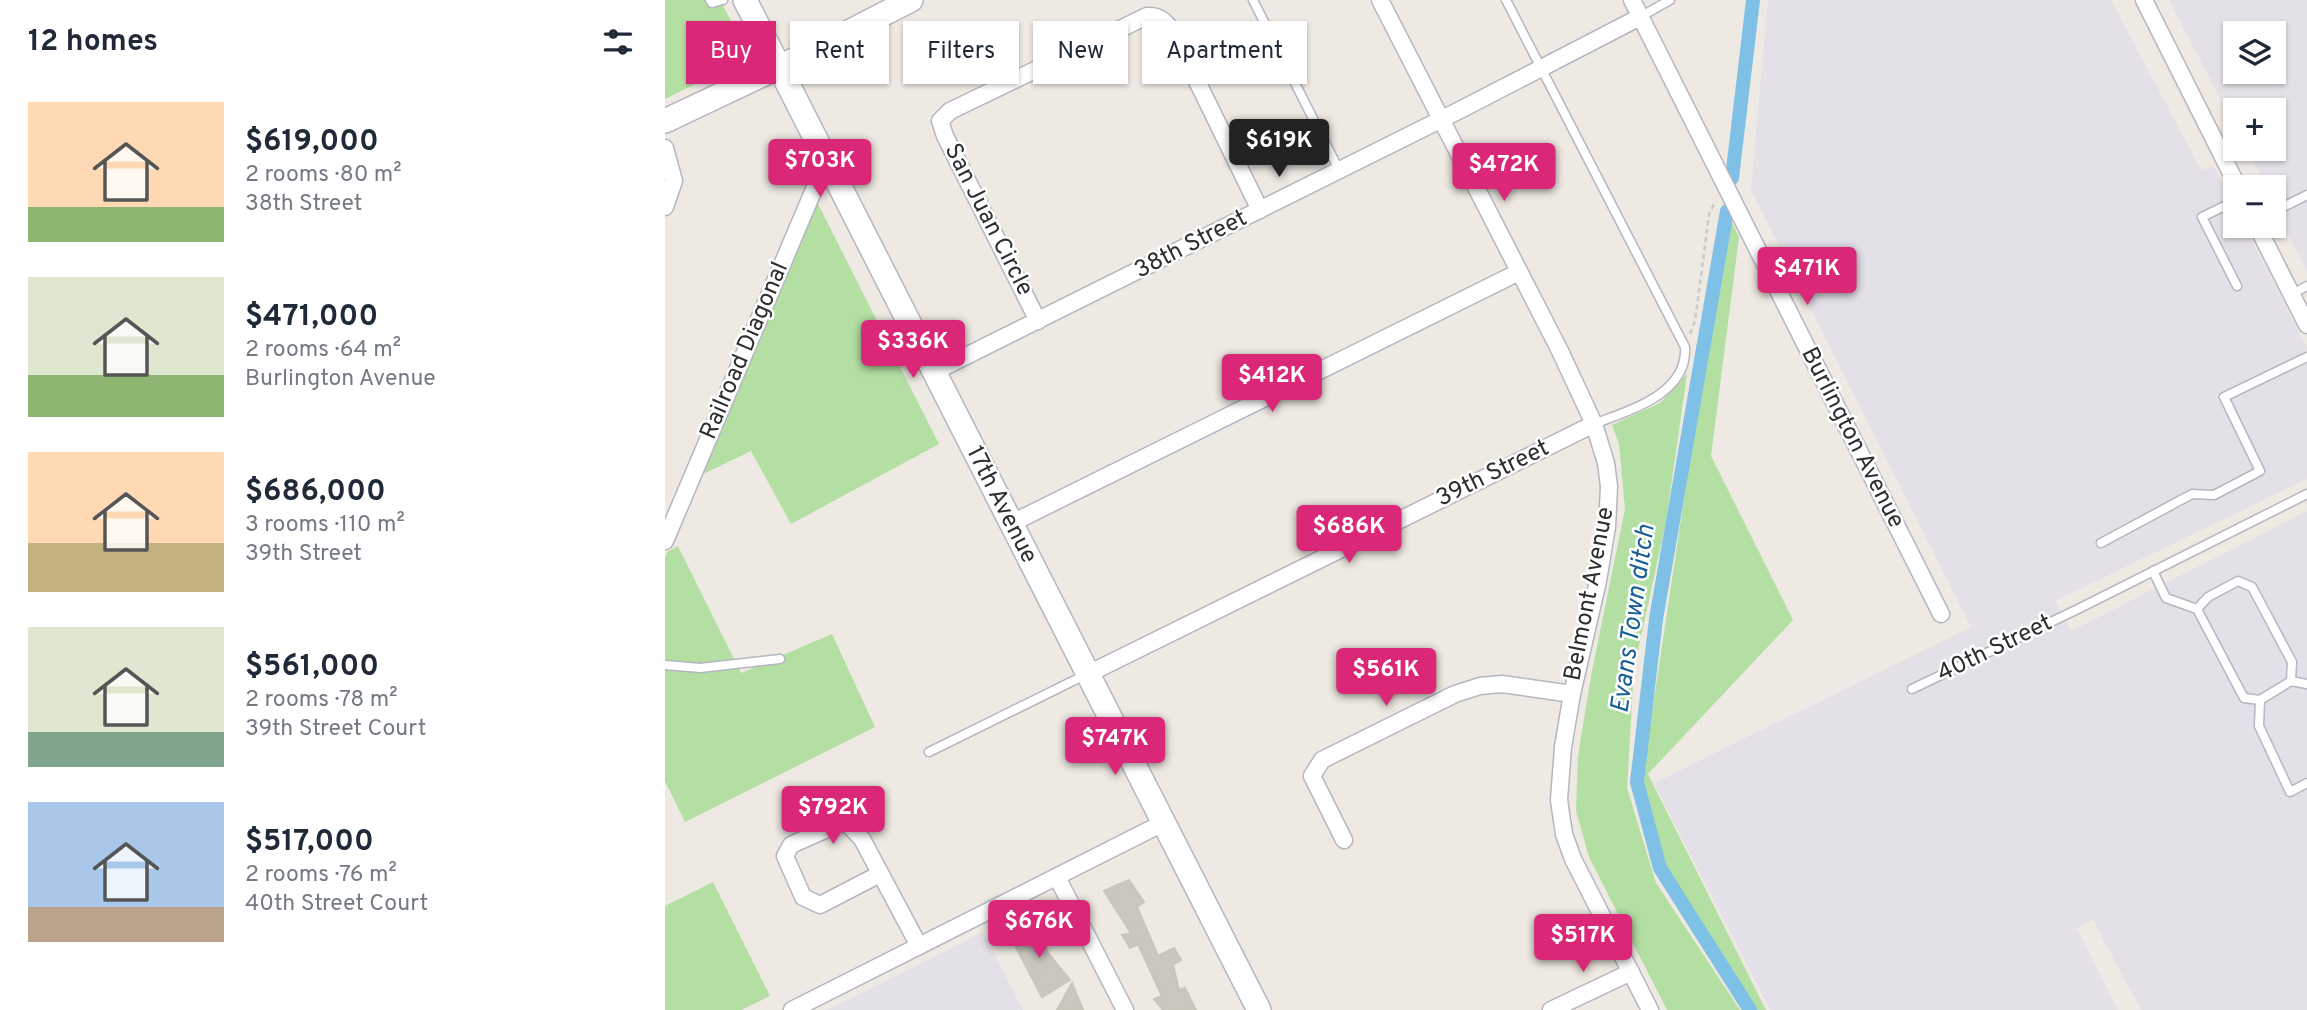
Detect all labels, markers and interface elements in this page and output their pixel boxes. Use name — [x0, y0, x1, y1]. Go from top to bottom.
chip: Buy — [686, 21, 776, 84]
chip: Rent — [790, 21, 889, 84]
chip: Filters — [903, 21, 1019, 84]
chip: New — [1033, 21, 1128, 84]
chip: Apartment — [1142, 21, 1307, 84]
map controls — [2223, 21, 2286, 238]
button: layers — [2223, 21, 2286, 84]
icon: filters — [599, 23, 637, 61]
text: 12 homes — [28, 24, 158, 61]
button: + — [2223, 98, 2286, 161]
pin: $619K — [1230, 120, 1328, 179]
text: $619,000 — [245, 124, 379, 161]
text: $619K — [1245, 127, 1313, 156]
icon: home — [84, 130, 168, 214]
street label: San Juan Circle — [937, 139, 1039, 301]
pin: $703K — [771, 140, 869, 199]
pin: $472K — [1455, 144, 1553, 203]
text: $703K — [784, 147, 856, 176]
text: $472K — [1468, 151, 1540, 180]
text: 2 rooms · 80 m² — [245, 161, 402, 190]
button: − — [2223, 175, 2286, 238]
text: 38th Street — [245, 190, 362, 219]
street label: 38th Street — [1130, 204, 1252, 286]
pin: $471K — [1758, 247, 1856, 307]
text: $471K — [1774, 255, 1840, 284]
street label: Railroad Diagonal — [694, 258, 796, 444]
text: $471,000 — [245, 299, 378, 336]
icon: home — [84, 305, 168, 389]
pin: $336K — [864, 320, 962, 380]
text: $336K — [877, 328, 949, 357]
text: 2 rooms · 64 m² — [245, 336, 401, 365]
street label: Burlington Avenue — [1793, 343, 1911, 533]
pin: $412K — [1223, 354, 1321, 414]
text: $412K — [1238, 362, 1306, 391]
text: Burlington Avenue — [245, 365, 436, 394]
street label: 39th Street — [1432, 434, 1554, 514]
street label: 17th Avenue — [959, 441, 1043, 569]
text: $686,000 — [245, 474, 386, 511]
icon: home — [84, 480, 168, 564]
pin: $686K — [1300, 505, 1398, 565]
street label: Belmont Avenue — [1558, 505, 1622, 683]
text: 3 rooms · 110 m² — [245, 511, 405, 540]
text: $686K — [1313, 513, 1385, 542]
water label: Evans Town ditch — [1604, 523, 1664, 715]
text: 39th Street — [245, 540, 362, 569]
street label: 40th Street — [1933, 608, 2057, 690]
pin: $561K — [1337, 648, 1435, 708]
text: $561,000 — [245, 649, 379, 686]
icon: home — [84, 655, 168, 739]
text: $561K — [1352, 656, 1420, 685]
text: 2 rooms · 78 m² — [245, 686, 398, 715]
text: 39th Street Court — [245, 715, 426, 744]
pin: $747K — [1066, 718, 1164, 777]
text: $747K — [1081, 725, 1149, 754]
pin: $792K — [784, 786, 882, 846]
text: $792K — [798, 794, 868, 823]
text: $517,000 — [245, 824, 374, 861]
icon: home — [84, 830, 168, 914]
text: 2 rooms · 76 m² — [245, 861, 397, 890]
text: 40th Street Court — [245, 890, 428, 919]
pin: $676K — [990, 900, 1088, 960]
text: $676K — [1004, 908, 1074, 937]
pin: $517K — [1534, 914, 1632, 974]
text: $517K — [1550, 922, 1616, 951]

